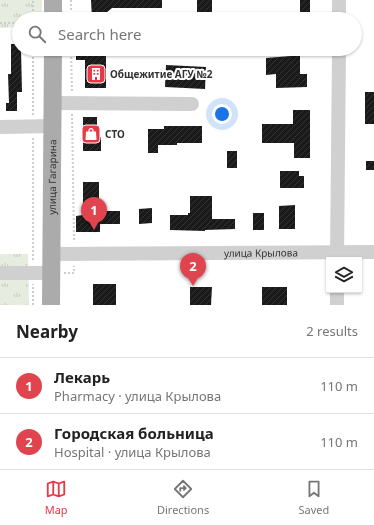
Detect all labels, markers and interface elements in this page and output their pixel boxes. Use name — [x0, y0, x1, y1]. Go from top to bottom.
search box — [12, 12, 362, 56]
icon: search — [26, 23, 48, 45]
text: Search here — [58, 24, 141, 44]
building icon: Общежитие АГУ №2 — [85, 63, 107, 85]
place label: Общежитие АГУ №2 — [110, 67, 213, 81]
your location — [212, 104, 232, 124]
shop icon: СТО — [80, 123, 102, 145]
place label: СТО — [105, 127, 125, 141]
street label: улица Гагарина — [45, 139, 59, 215]
pin: 1 — [81, 197, 107, 230]
street label: улица Крылова — [224, 245, 298, 260]
pin: 2 — [180, 253, 206, 286]
map controls — [326, 257, 362, 293]
button: layers — [326, 257, 362, 293]
text: Nearby — [16, 320, 78, 343]
text: 2 results — [306, 322, 358, 340]
text: Лекарь — [54, 367, 110, 387]
text: 1 — [25, 377, 33, 395]
text: 110 m — [320, 377, 358, 395]
text: Pharmacy · улица Крылова — [54, 387, 221, 405]
text: Городская больница — [54, 423, 214, 443]
text: 2 — [25, 433, 33, 451]
text: 110 m — [320, 433, 358, 451]
text: Hospital · улица Крылова — [54, 443, 211, 461]
tab: Map — [45, 478, 68, 517]
tab: Directions — [157, 478, 209, 517]
tab: Saved — [299, 478, 329, 517]

